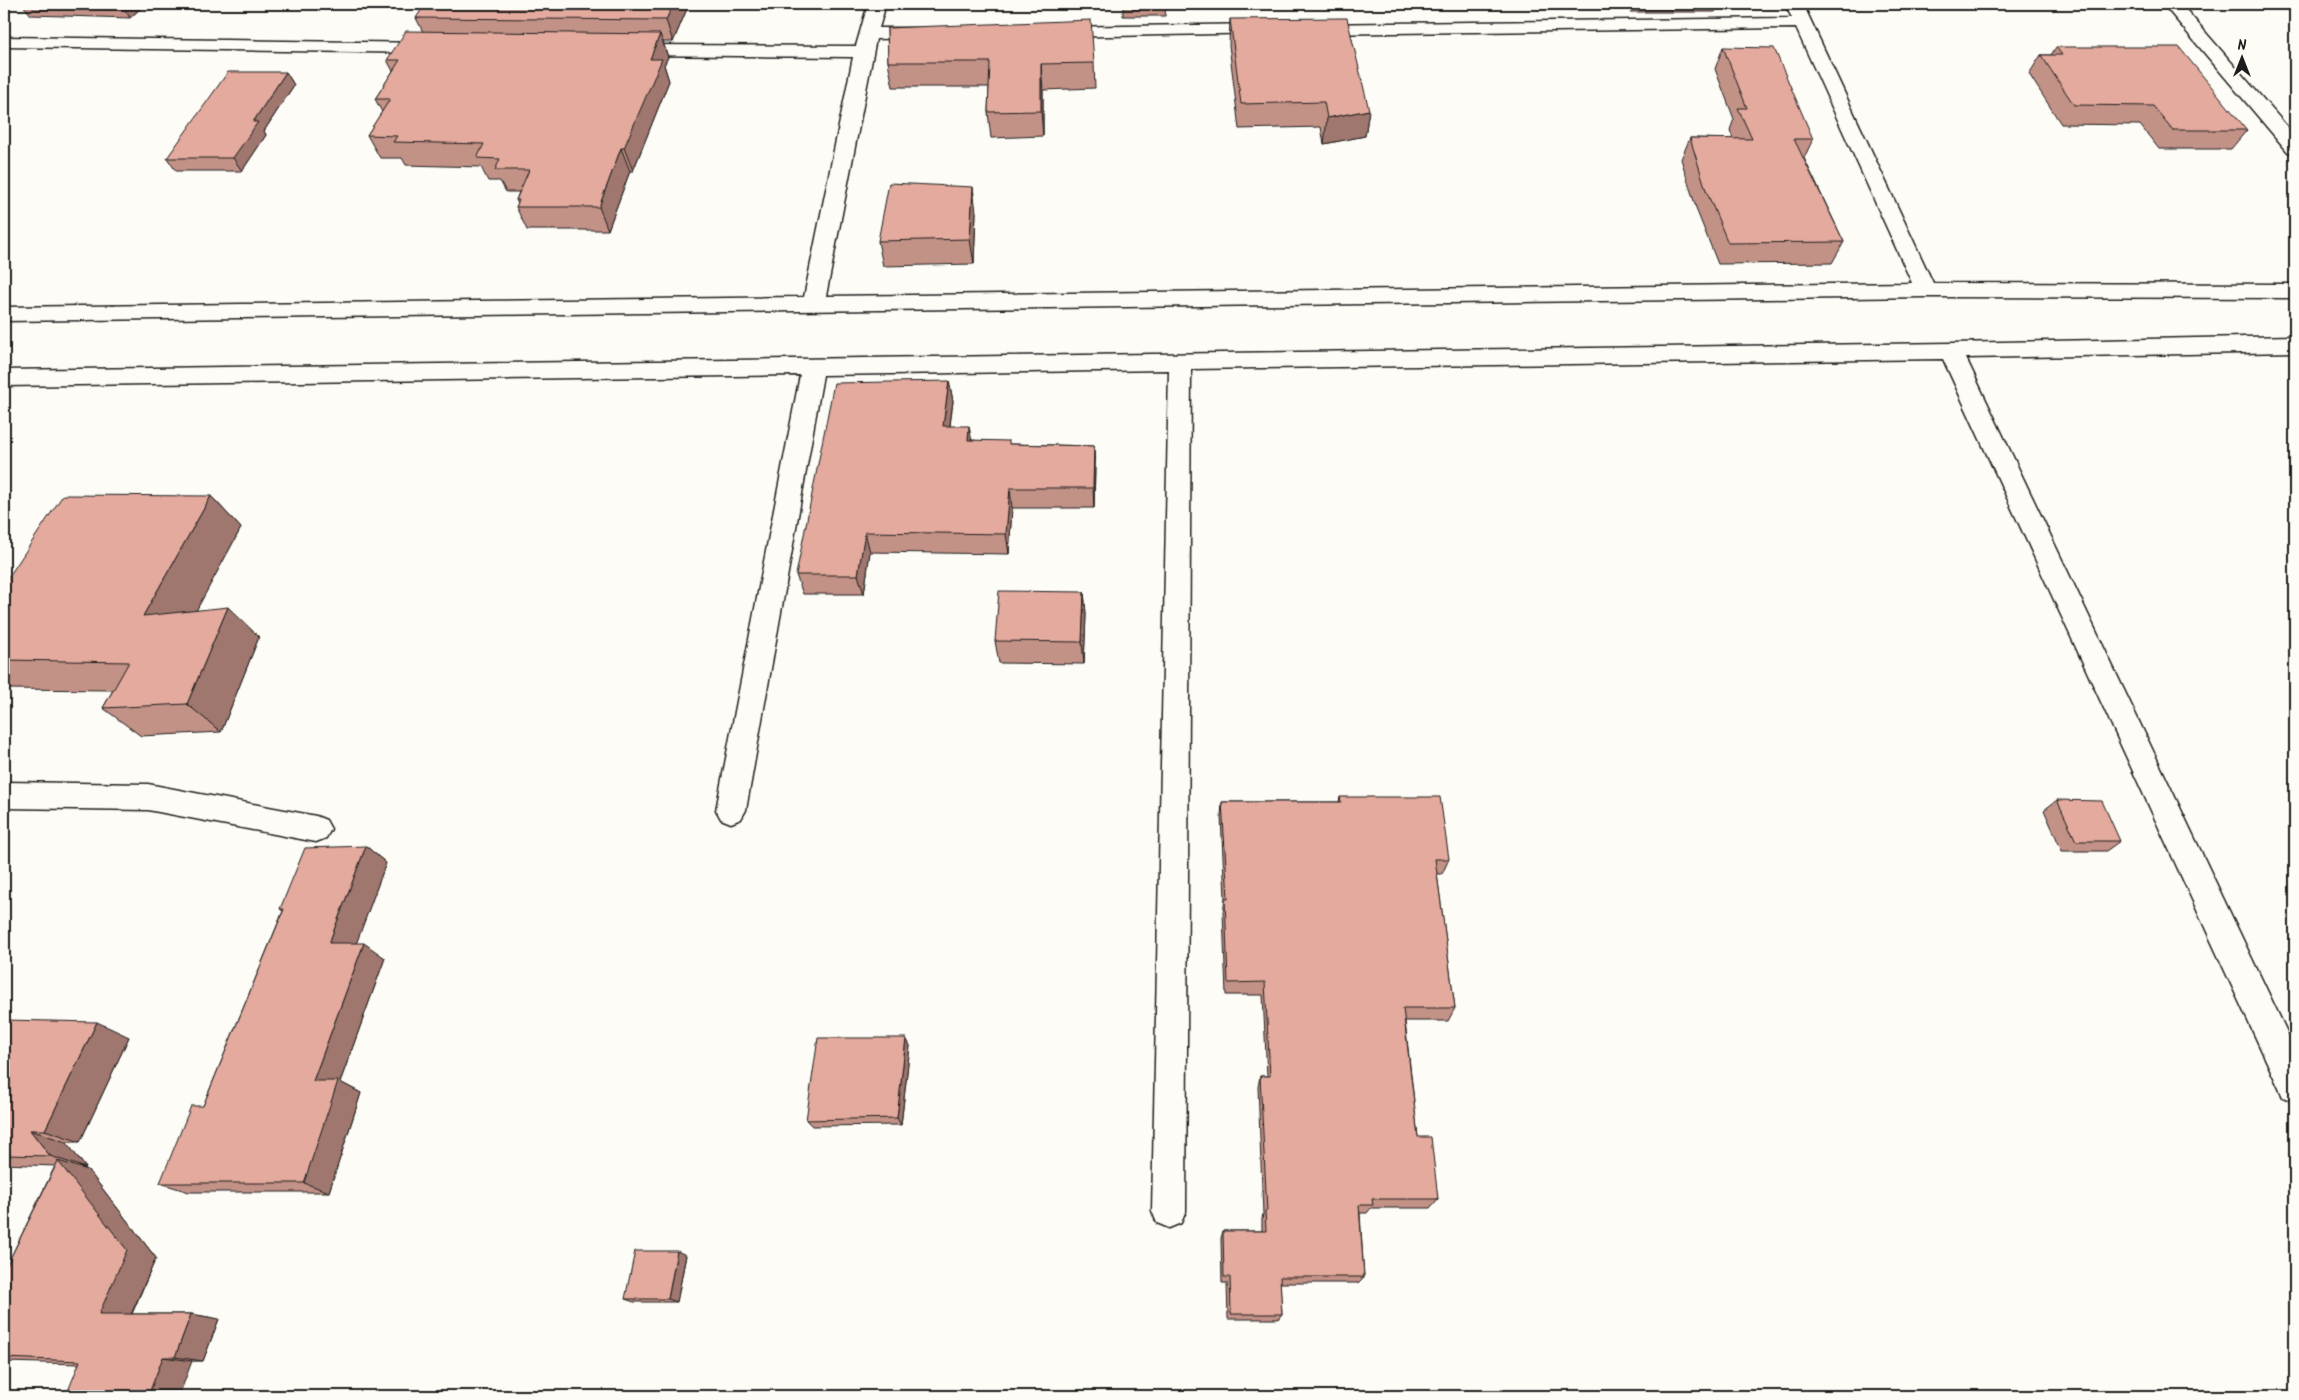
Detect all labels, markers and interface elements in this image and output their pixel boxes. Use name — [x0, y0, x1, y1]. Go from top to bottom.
north arrow — [2216, 32, 2266, 82]
text: N — [2238, 35, 2247, 57]

